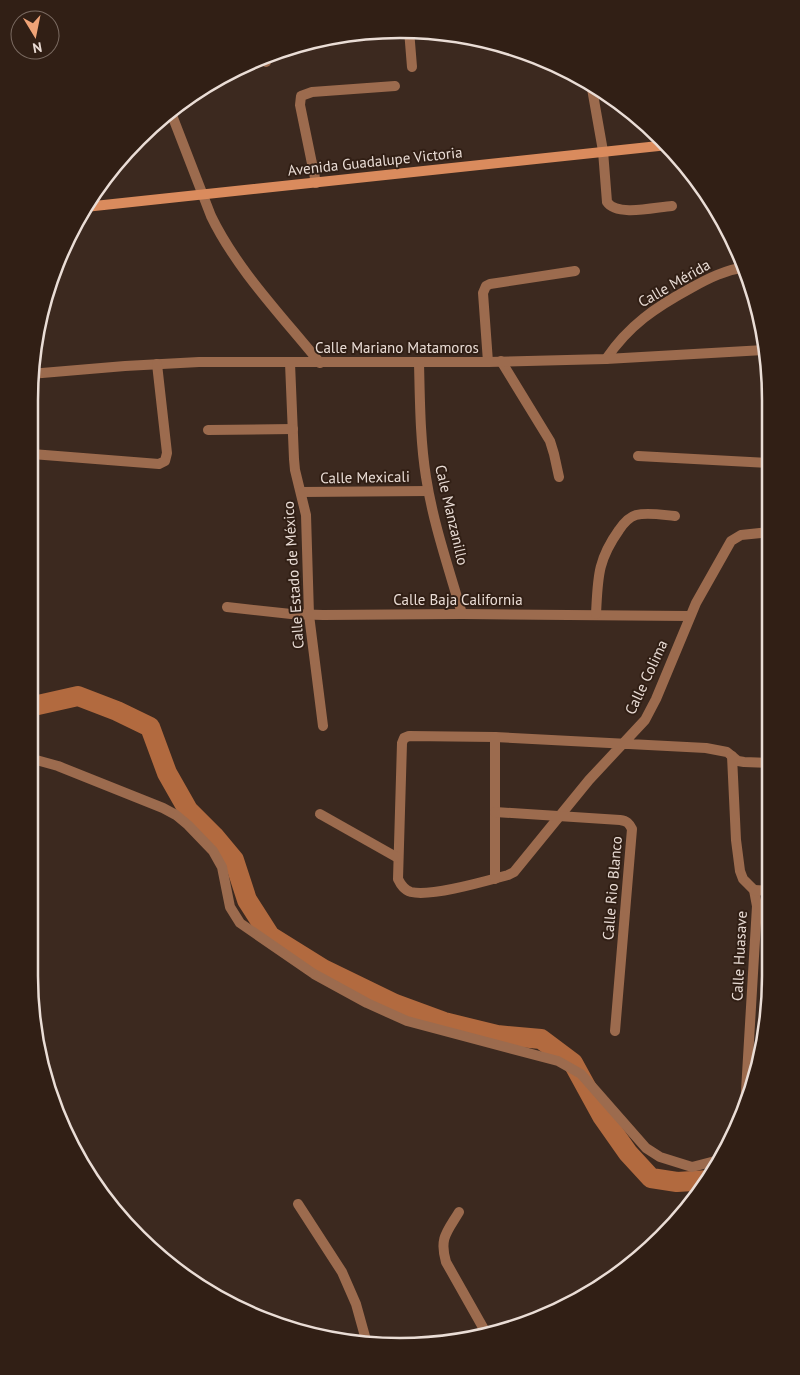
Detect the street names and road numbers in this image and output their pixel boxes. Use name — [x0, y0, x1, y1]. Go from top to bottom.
street label: Avenida Guadalupe Victoria — [287, 142, 463, 180]
street label: Calle Mérida — [634, 255, 714, 311]
street label: Calle Mariano Matamoros — [315, 338, 479, 357]
street label: Cale Manzanillo — [431, 463, 473, 567]
street label: Calle Mexicali — [320, 467, 410, 487]
street label: Calle Estado de México — [278, 500, 308, 650]
street label: Calle Baja California — [393, 590, 523, 609]
street label: Calle Colima — [620, 637, 672, 717]
street label: Calle Rio Blanco — [598, 835, 626, 941]
street label: Calle Huasave — [727, 910, 751, 1002]

